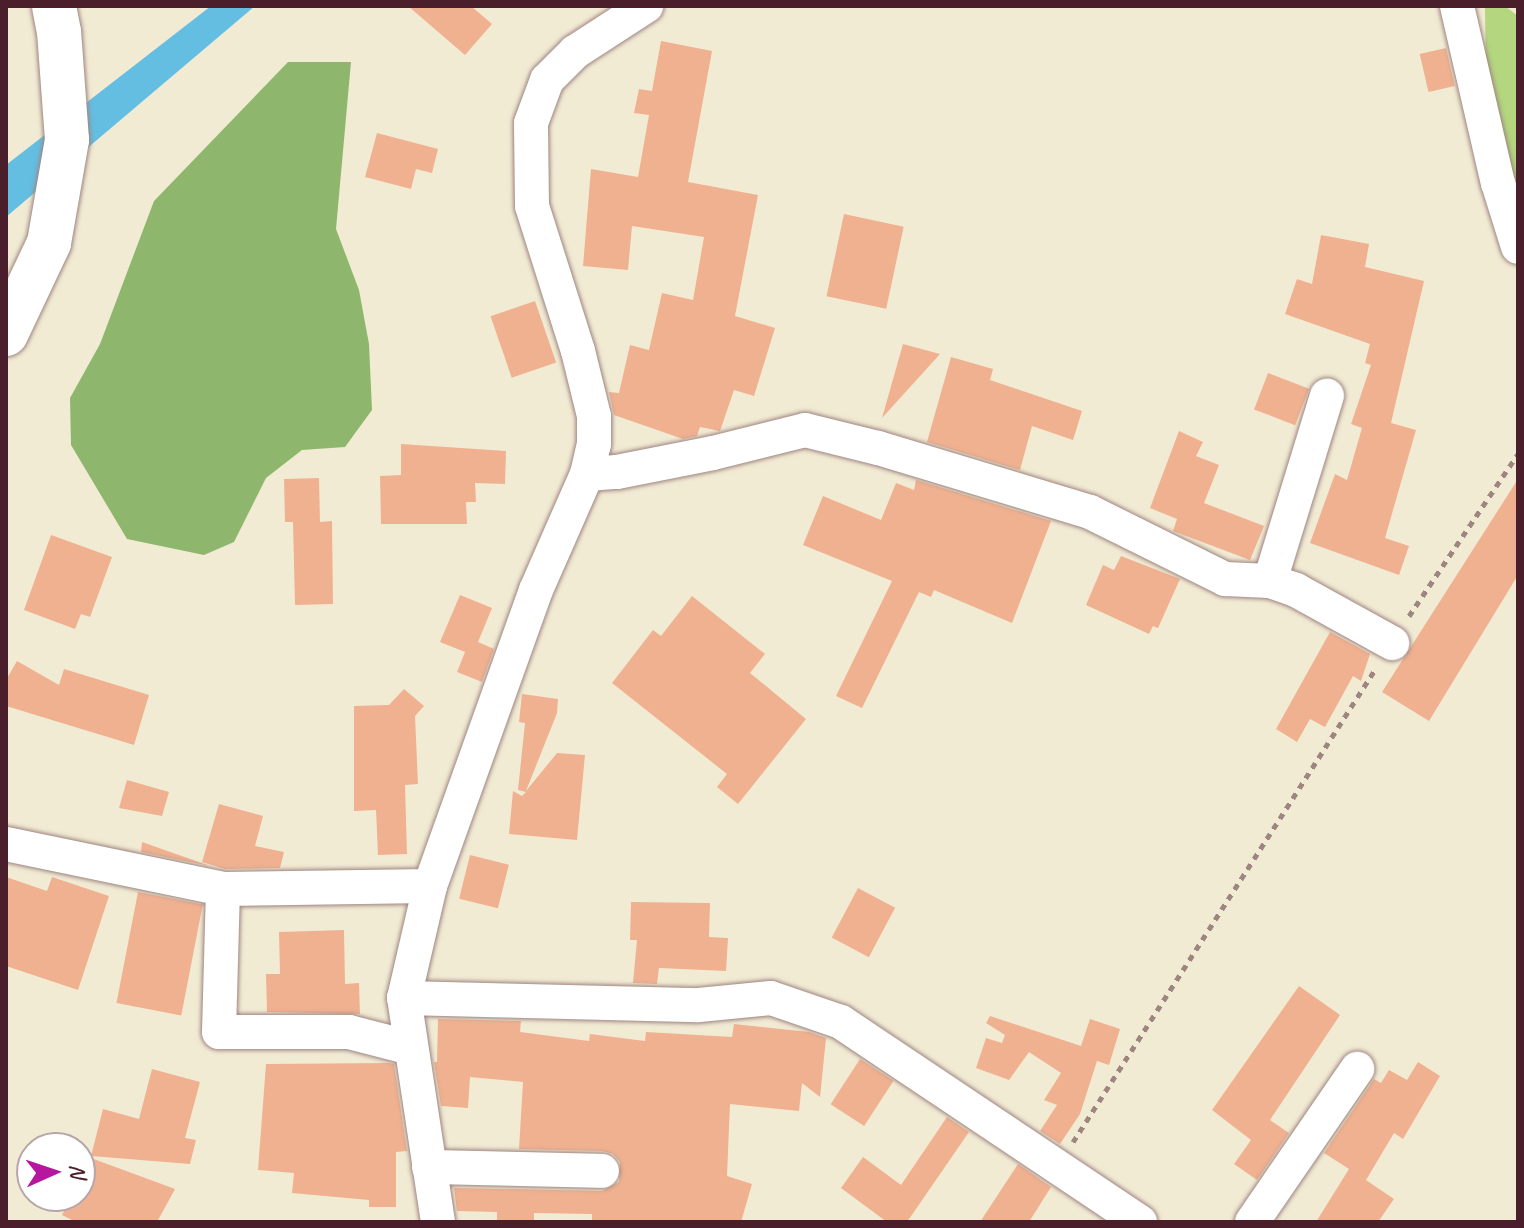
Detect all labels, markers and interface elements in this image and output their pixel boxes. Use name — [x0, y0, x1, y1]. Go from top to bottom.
north arrow — [16, 1132, 96, 1212]
text: N — [64, 1163, 92, 1178]

